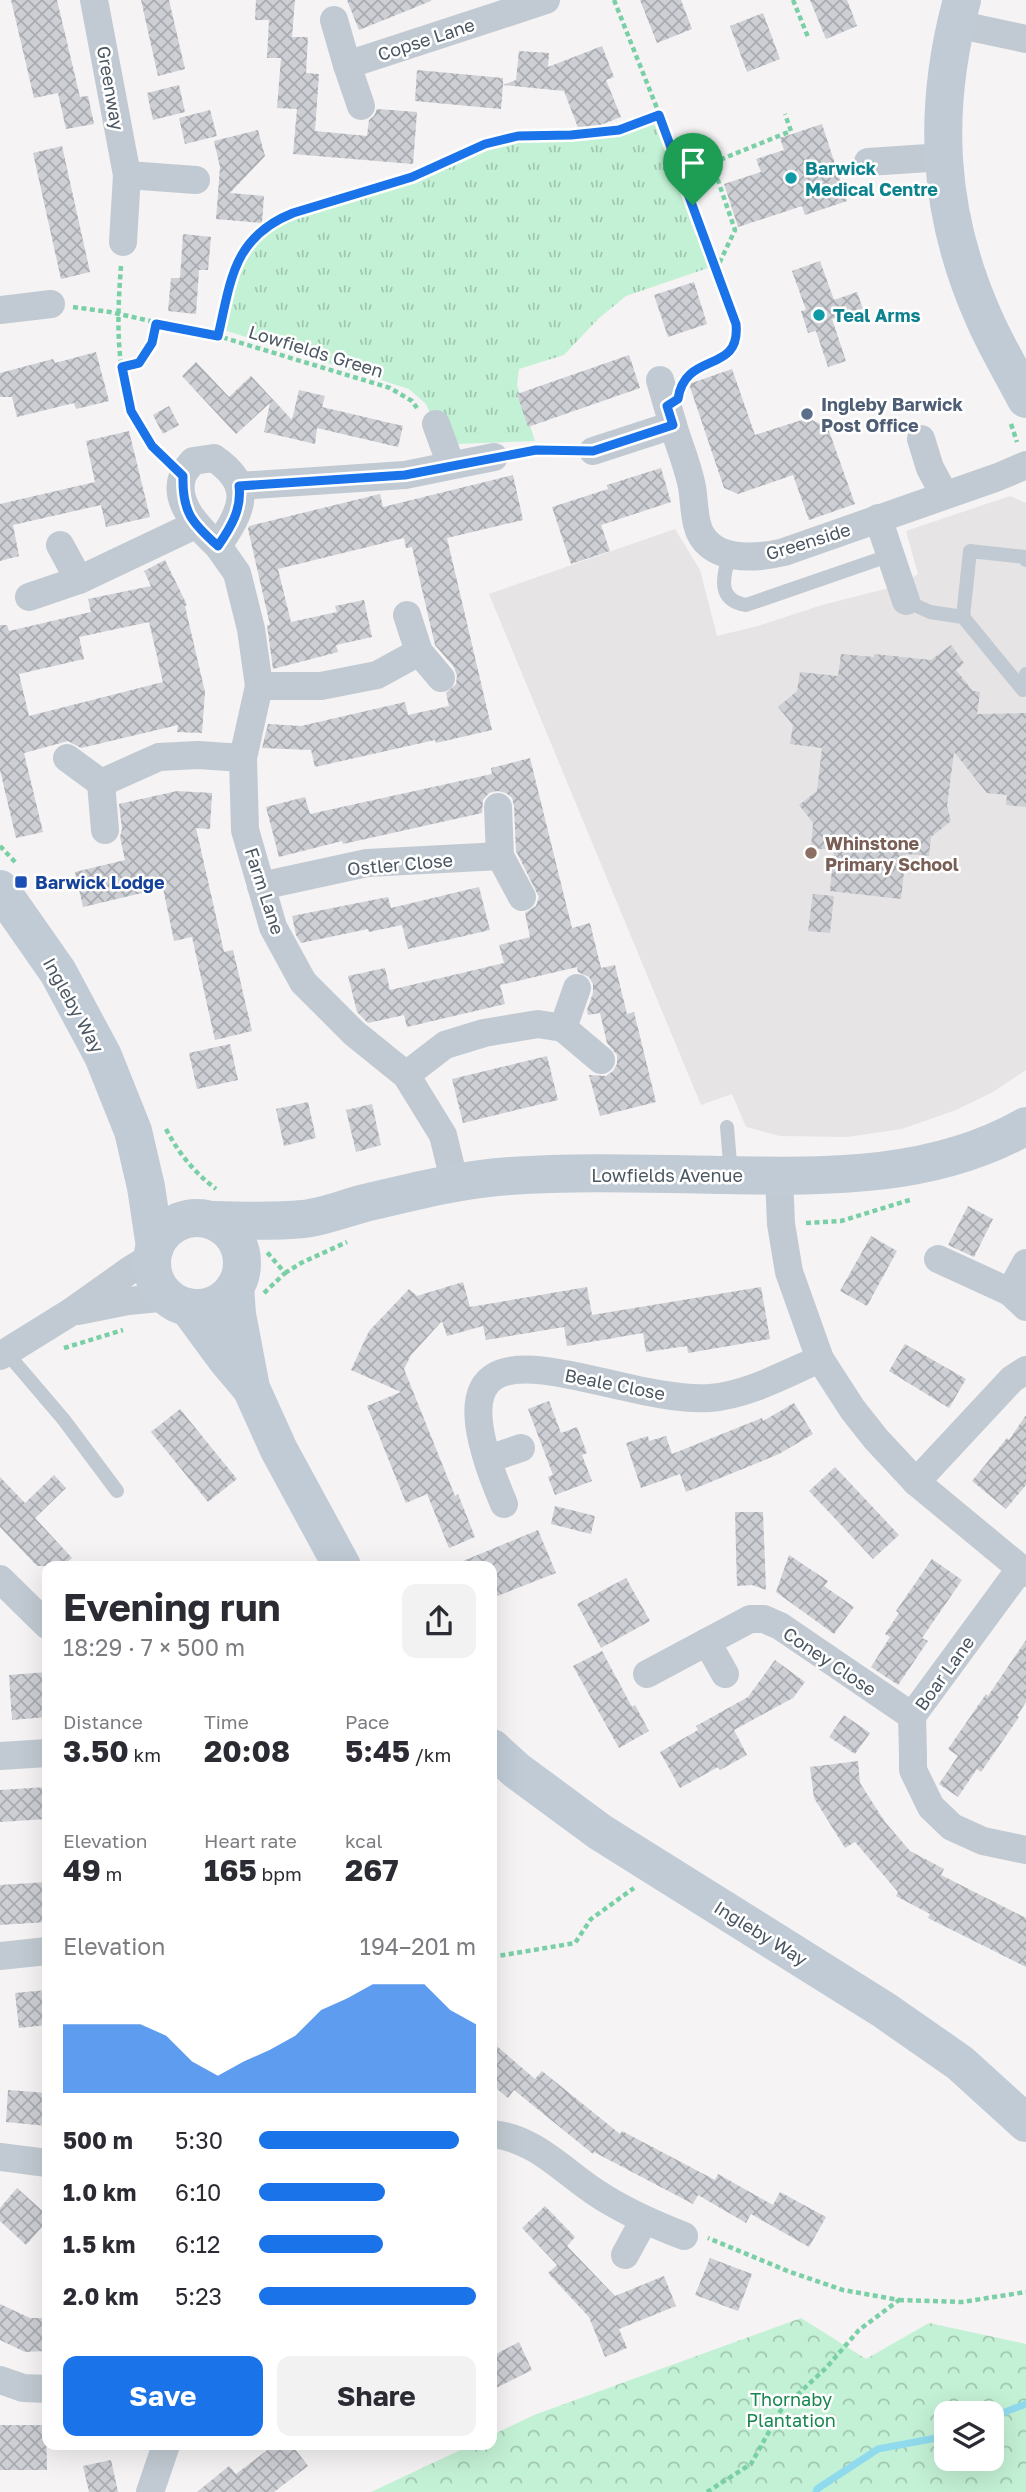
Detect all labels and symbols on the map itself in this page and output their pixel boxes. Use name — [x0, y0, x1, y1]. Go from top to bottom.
street label: Copse Lane — [375, 13, 477, 65]
street label: Greenway — [93, 44, 129, 132]
pin — [663, 133, 723, 205]
place label: Barwick Medical Centre — [805, 157, 938, 200]
marker: Barwick Medical Centre — [783, 170, 799, 186]
place label: Teal Arms — [833, 304, 920, 326]
marker: Teal Arms — [811, 307, 827, 323]
street label: Lowfields Green — [246, 320, 386, 382]
place label: Ingleby Barwick Post Office — [821, 393, 963, 436]
marker: Ingleby Barwick Post Office — [799, 406, 815, 422]
street label: Greenside — [763, 518, 853, 564]
place label: Whinstone Primary School — [825, 832, 959, 875]
street label: Farm Lane — [241, 845, 289, 937]
marker: Whinstone Primary School — [803, 845, 819, 861]
street label: Ostler Close — [346, 848, 454, 880]
place label: Barwick Lodge — [35, 871, 165, 893]
marker: Barwick Lodge — [13, 874, 29, 890]
street label: Ingleby Way — [39, 954, 109, 1056]
street label: Lowfields Avenue — [591, 1164, 743, 1186]
street label: Beale Close — [563, 1363, 667, 1405]
street label: Coney Close — [779, 1622, 881, 1700]
street label: Boar Lane — [910, 1631, 978, 1715]
street label: Ingleby Way — [710, 1896, 812, 1970]
park label: Thornaby Plantation — [746, 2388, 836, 2431]

